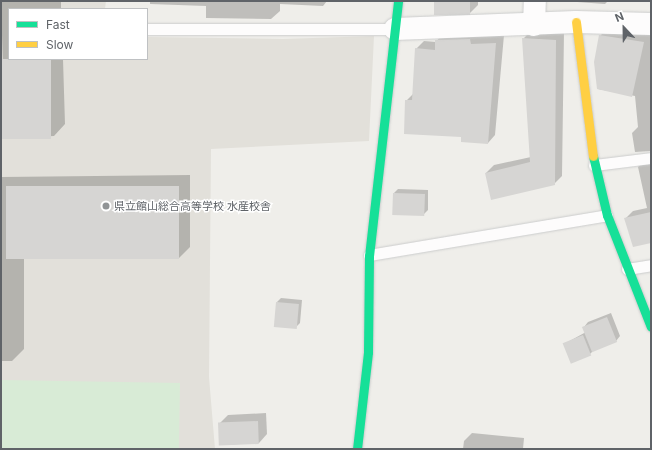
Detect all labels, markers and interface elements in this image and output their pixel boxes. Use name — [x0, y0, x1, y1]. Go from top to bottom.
legend — [8, 8, 148, 60]
north arrow — [604, 8, 644, 48]
text: N — [613, 9, 626, 25]
text: Fast — [46, 17, 70, 32]
text: Slow — [46, 37, 73, 52]
place label: 県立館山総合高等学校 水産校舎 — [114, 199, 271, 213]
marker: 県立館山総合高等学校 水産校舎 — [101, 201, 111, 211]

